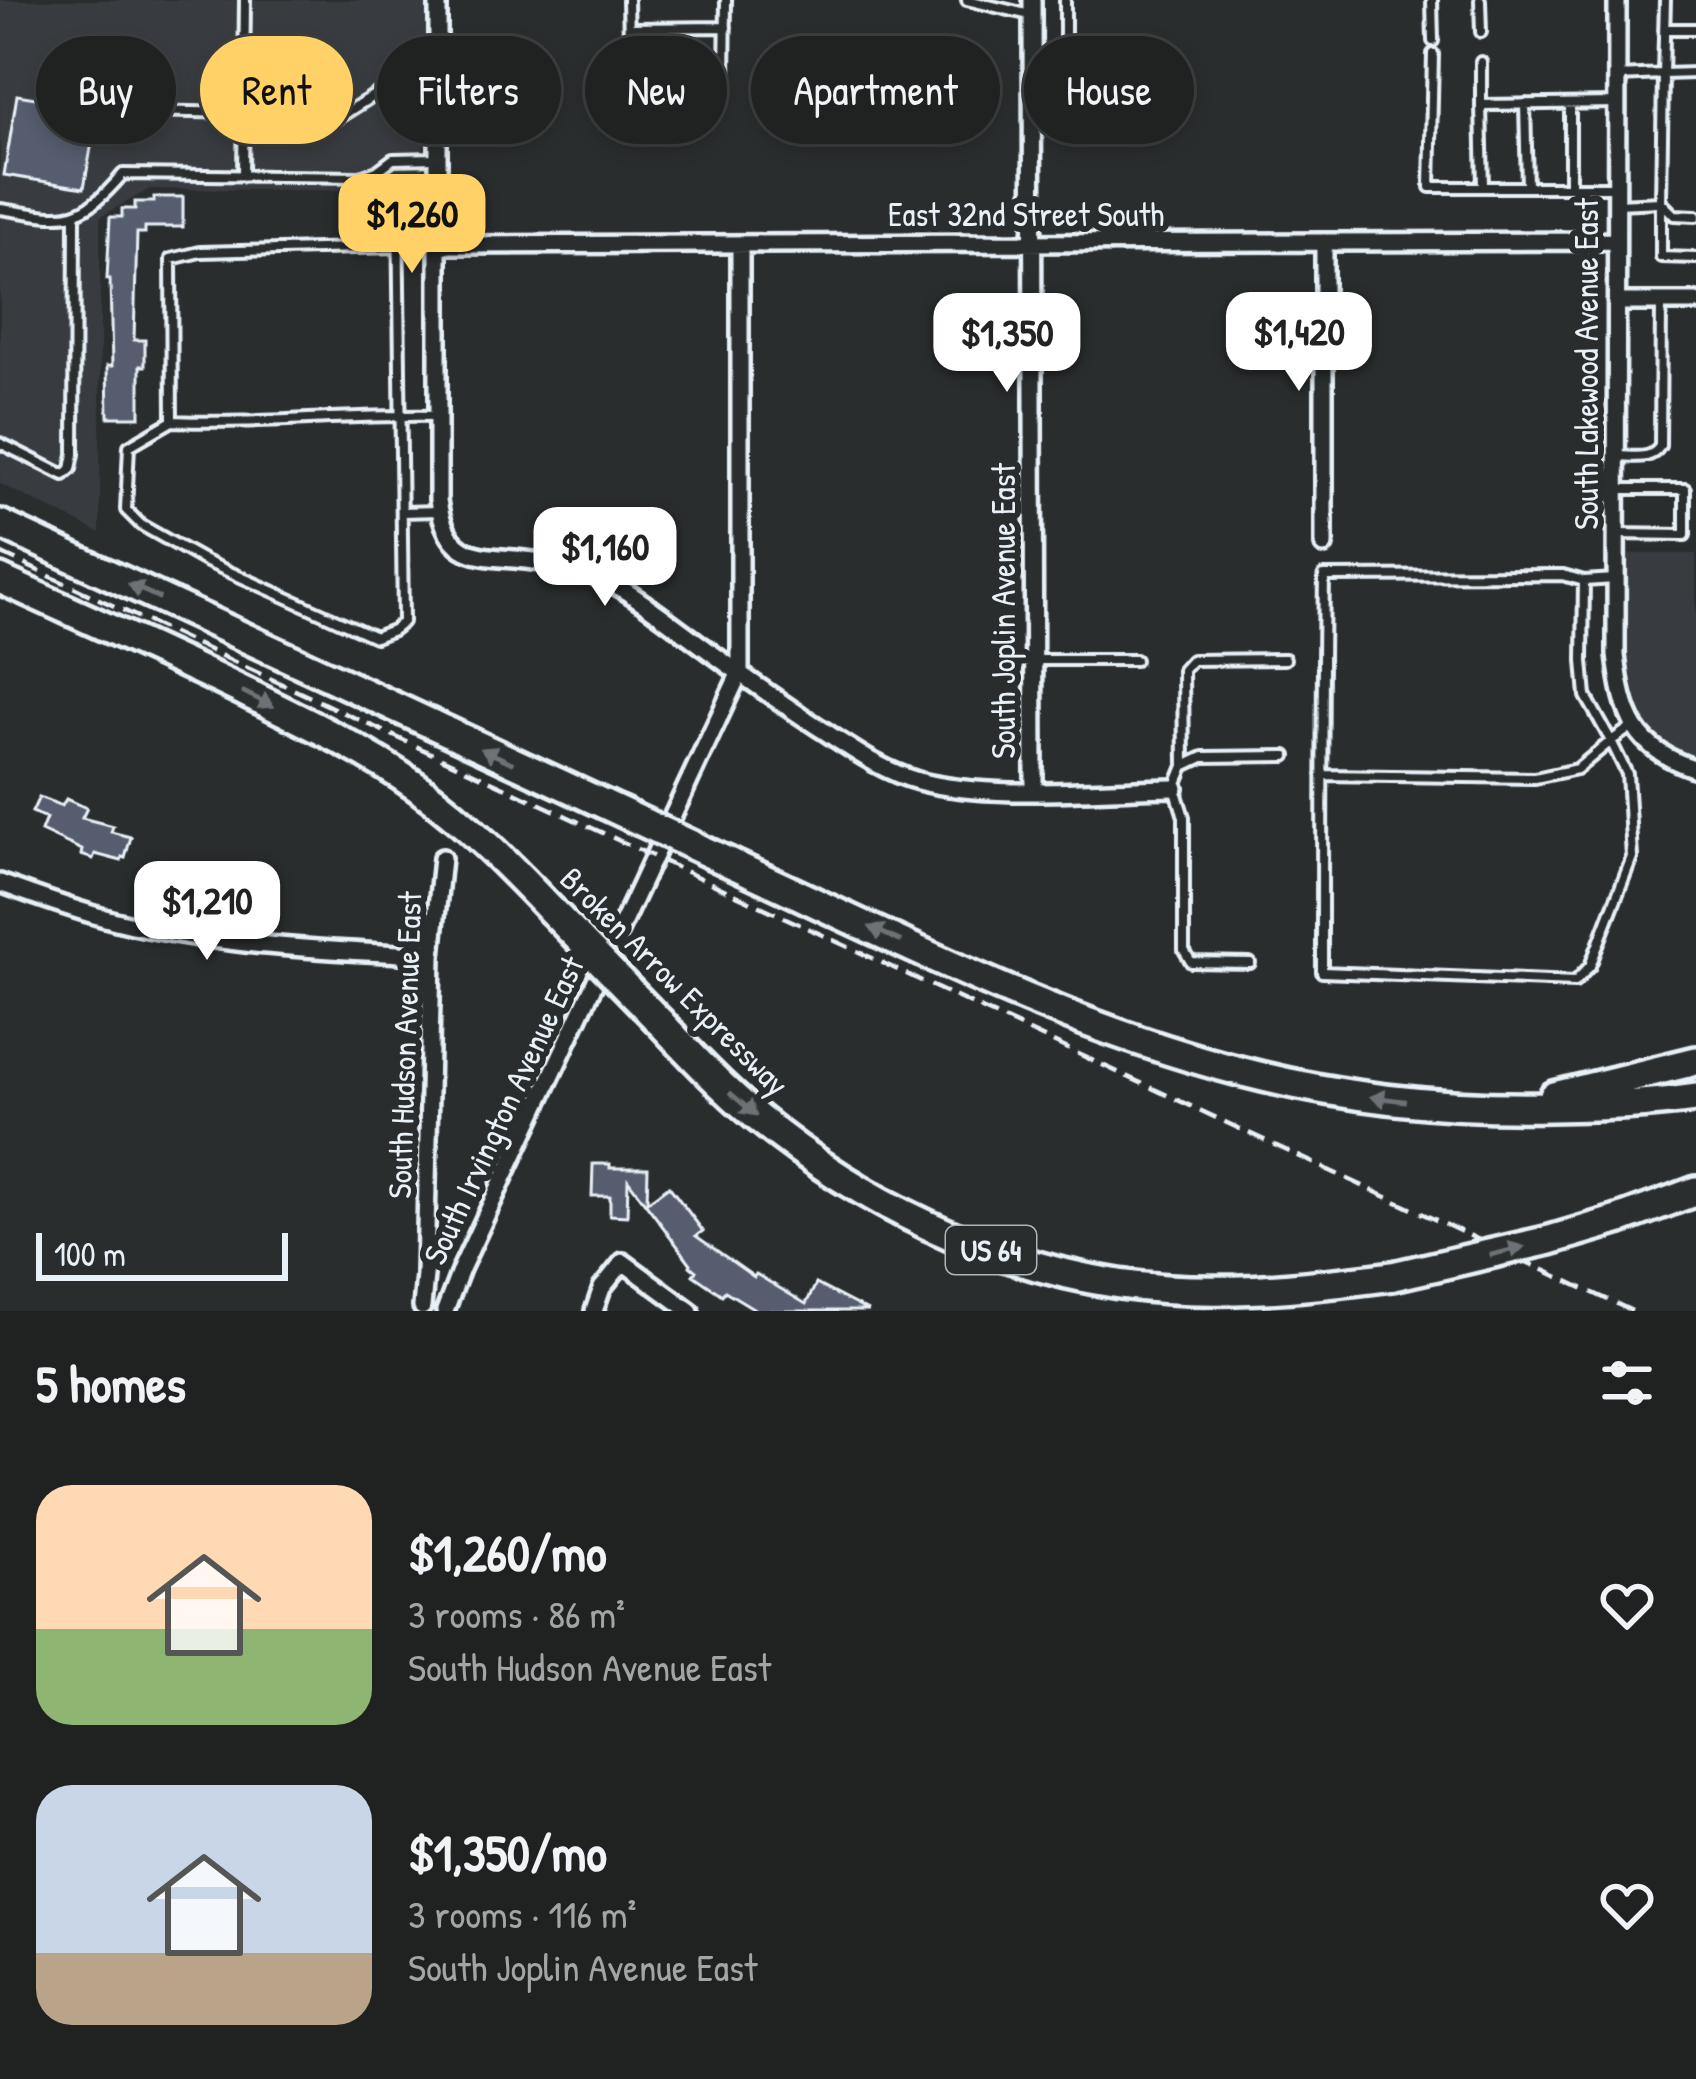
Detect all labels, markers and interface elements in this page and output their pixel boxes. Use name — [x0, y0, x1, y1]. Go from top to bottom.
chip: Buy — [36, 36, 176, 144]
chip: Rent — [200, 36, 353, 144]
chip: Filters — [377, 36, 561, 144]
chip: New — [585, 36, 727, 144]
chip: Apartment — [751, 36, 1000, 144]
chip: House — [1024, 36, 1194, 144]
pin: $1,260 — [314, 174, 510, 276]
text: $1,260 — [365, 186, 459, 239]
street label: East 32nd Street South — [888, 192, 1164, 236]
street label: South Lakewood Avenue East — [1564, 198, 1608, 530]
pin: $1,420 — [1201, 292, 1397, 394]
pin: $1,350 — [909, 293, 1105, 395]
text: $1,420 — [1253, 304, 1345, 357]
text: $1,350 — [960, 305, 1054, 358]
street label: South Joplin Avenue East — [981, 463, 1026, 759]
pin: $1,160 — [507, 507, 703, 609]
text: $1,160 — [561, 519, 650, 572]
one-way arrow — [126, 581, 161, 601]
one-way arrow — [241, 689, 276, 709]
one-way arrow — [480, 745, 515, 765]
street label: Broken Arrow Expressway — [550, 857, 799, 1106]
pin: $1,210 — [109, 861, 305, 963]
text: $1,210 — [161, 873, 253, 926]
street label: South Hudson Avenue East — [377, 890, 431, 1199]
one-way arrow — [867, 924, 902, 944]
street label: South Irvington Avenue East — [412, 948, 595, 1272]
one-way arrow — [1369, 1089, 1406, 1108]
one-way arrow — [728, 1090, 758, 1117]
road number: US 64 — [946, 1226, 1036, 1274]
scale bar — [36, 1227, 288, 1280]
text: 100 m — [54, 1232, 126, 1276]
one-way arrow — [1489, 1241, 1526, 1260]
text: 5 homes — [36, 1349, 186, 1418]
icon: filters — [1594, 1350, 1660, 1416]
text: $1,260/mo — [408, 1518, 607, 1587]
icon: home — [132, 1533, 276, 1677]
icon: heart — [1594, 1572, 1660, 1638]
text: 3 rooms · 86 m² — [408, 1587, 625, 1640]
text: South Hudson Avenue East — [408, 1640, 771, 1693]
text: $1,350/mo — [408, 1818, 607, 1887]
icon: home — [132, 1833, 276, 1977]
icon: heart — [1594, 1872, 1660, 1938]
text: 3 rooms · 116 m² — [408, 1887, 637, 1940]
text: South Joplin Avenue East — [408, 1940, 757, 1993]

